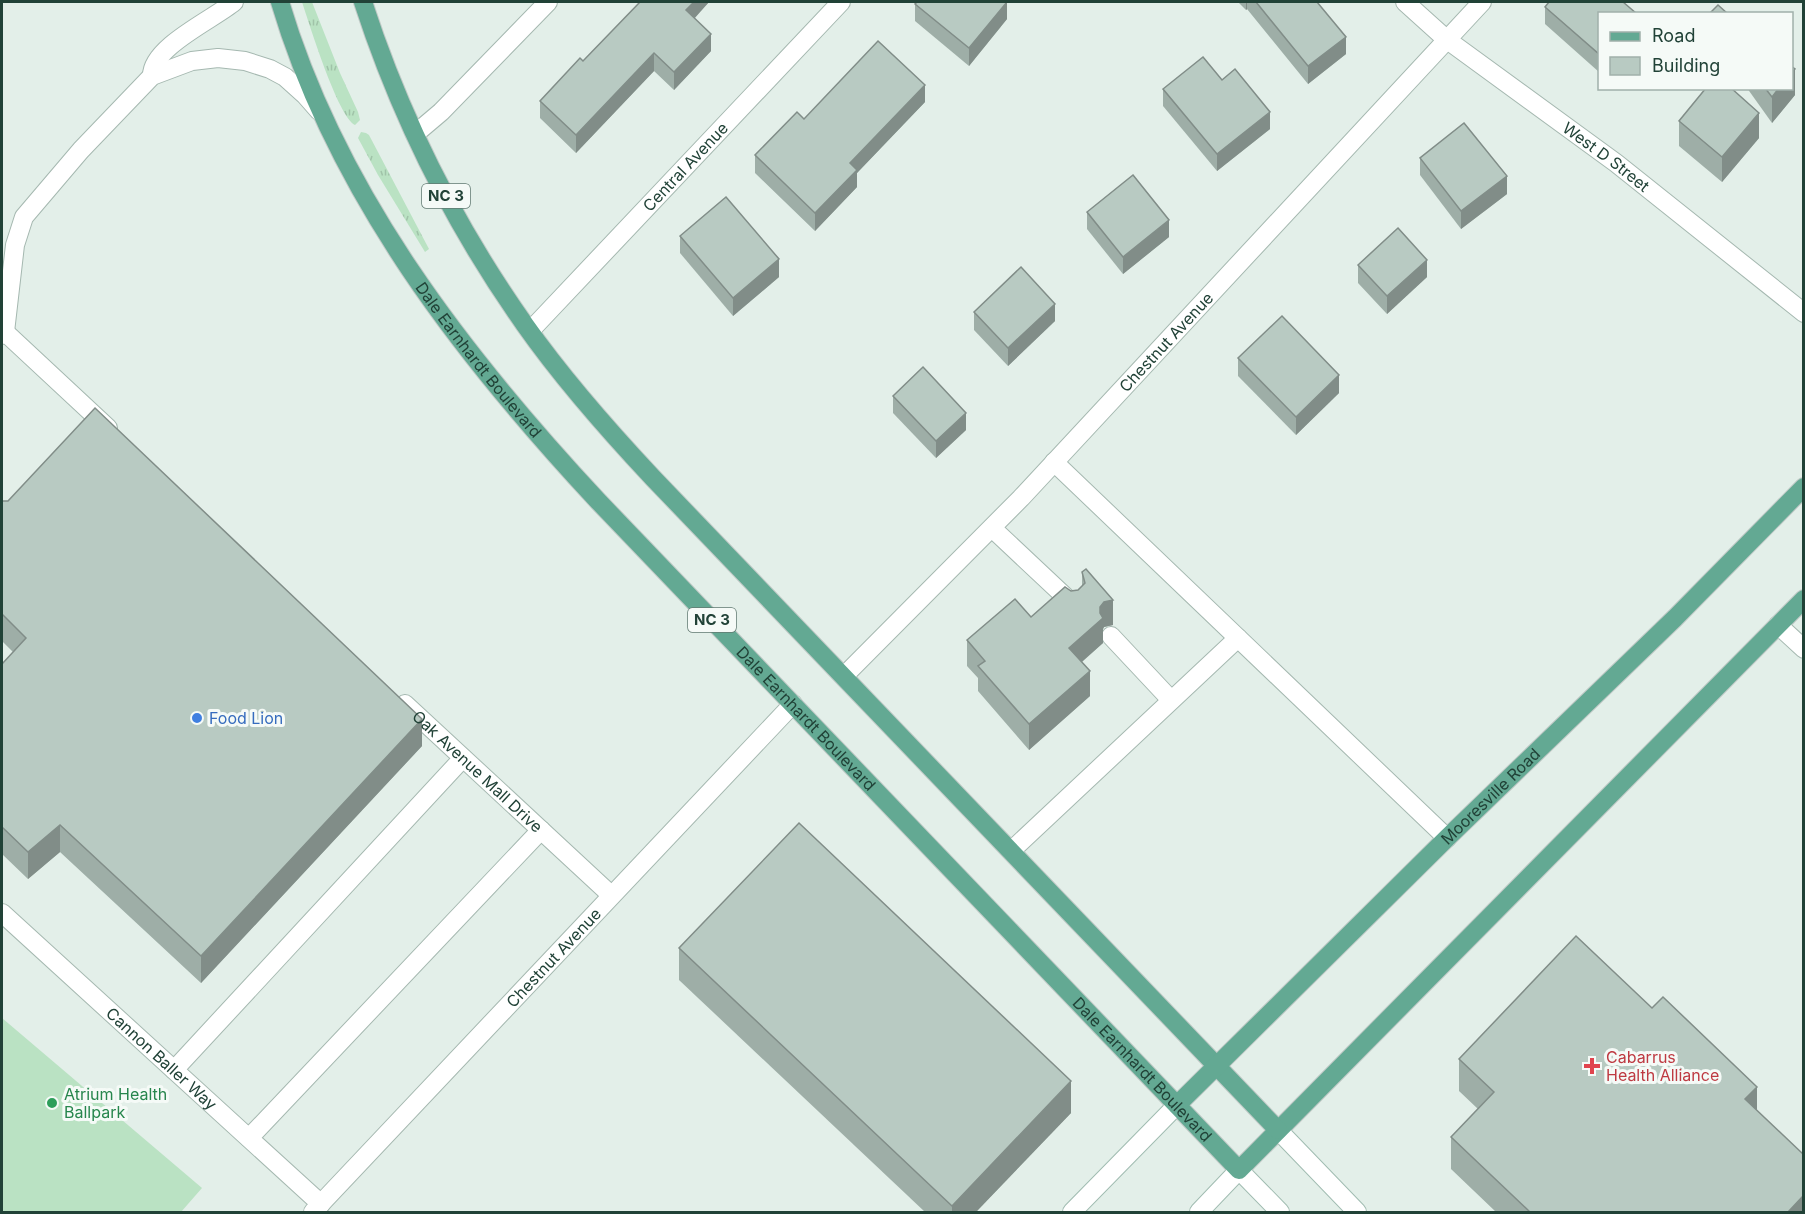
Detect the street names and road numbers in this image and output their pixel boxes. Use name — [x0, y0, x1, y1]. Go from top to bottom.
street label: Central Avenue — [638, 118, 732, 216]
street label: West D Street — [1559, 118, 1654, 196]
road number: NC 3 — [422, 184, 470, 208]
street label: Dale Earnhardt Boulevard — [411, 278, 546, 442]
street label: Chestnut Avenue — [1115, 288, 1217, 396]
road number: NC 3 — [688, 608, 736, 632]
street label: Dale Earnhardt Boulevard — [732, 642, 880, 795]
street label: Oak Avenue Mall Drive — [408, 706, 547, 837]
street label: Mooresville Road — [1437, 744, 1544, 849]
street label: Chestnut Avenue — [502, 904, 605, 1011]
street label: Dale Earnhardt Boulevard — [1069, 993, 1216, 1146]
street label: Cannon Baller Way — [102, 1003, 221, 1114]

